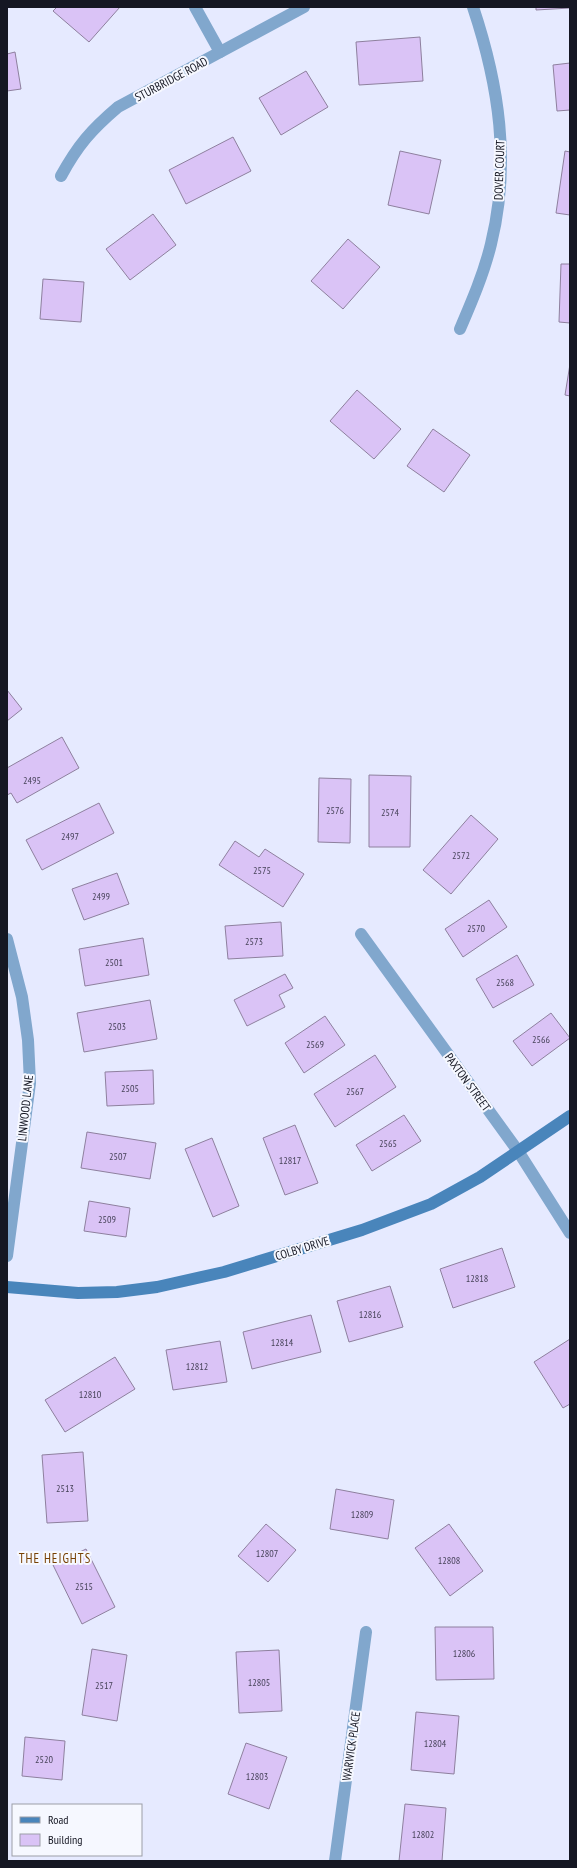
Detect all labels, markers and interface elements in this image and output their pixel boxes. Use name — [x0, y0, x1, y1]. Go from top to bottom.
street label: STURBRIDGE ROAD — [132, 54, 210, 104]
street label: DOVER COURT — [490, 139, 508, 200]
house number: 2495 — [23, 774, 41, 787]
house number: 2576 — [326, 804, 345, 817]
house number: 2574 — [381, 806, 400, 819]
house number: 2497 — [61, 830, 79, 843]
house number: 2572 — [452, 849, 470, 862]
house number: 2575 — [253, 864, 271, 877]
house number: 2499 — [92, 890, 110, 903]
house number: 2570 — [467, 922, 486, 935]
house number: 2573 — [245, 935, 263, 948]
house number: 2501 — [105, 956, 123, 969]
house number: 2568 — [496, 976, 514, 989]
house number: 2503 — [108, 1020, 126, 1033]
house number: 2566 — [532, 1033, 551, 1046]
house number: 2569 — [306, 1038, 324, 1051]
street label: PAXTON STREET — [442, 1050, 494, 1115]
street label: LINWOOD LANE — [14, 1074, 36, 1142]
house number: 2505 — [121, 1082, 139, 1095]
house number: 2567 — [346, 1085, 364, 1098]
house number: 2565 — [379, 1137, 397, 1150]
house number: 2507 — [109, 1150, 127, 1163]
house number: 12817 — [279, 1154, 301, 1167]
house number: 2509 — [98, 1213, 116, 1226]
street label: COLBY DRIVE — [273, 1233, 331, 1263]
house number: 12818 — [466, 1272, 488, 1285]
house number: 12816 — [359, 1308, 382, 1321]
house number: 12814 — [271, 1336, 294, 1349]
house number: 12812 — [186, 1360, 208, 1373]
house number: 12810 — [79, 1388, 102, 1401]
house number: 2513 — [56, 1482, 74, 1495]
house number: 12809 — [351, 1508, 373, 1521]
house number: 12807 — [256, 1547, 278, 1560]
district label: THE HEIGHTS — [19, 1550, 91, 1567]
house number: 12808 — [438, 1554, 460, 1567]
house number: 2515 — [75, 1580, 93, 1593]
house number: 12806 — [453, 1647, 476, 1660]
house number: 12805 — [248, 1676, 270, 1689]
house number: 2517 — [95, 1679, 113, 1692]
street label: WARWICK PLACE — [339, 1710, 363, 1782]
house number: 12804 — [424, 1737, 447, 1750]
house number: 2520 — [35, 1753, 54, 1766]
house number: 12803 — [246, 1770, 268, 1783]
legend — [12, 1804, 142, 1856]
text: Road — [48, 1812, 68, 1827]
house number: 12802 — [412, 1828, 434, 1841]
text: Building — [48, 1832, 83, 1847]

